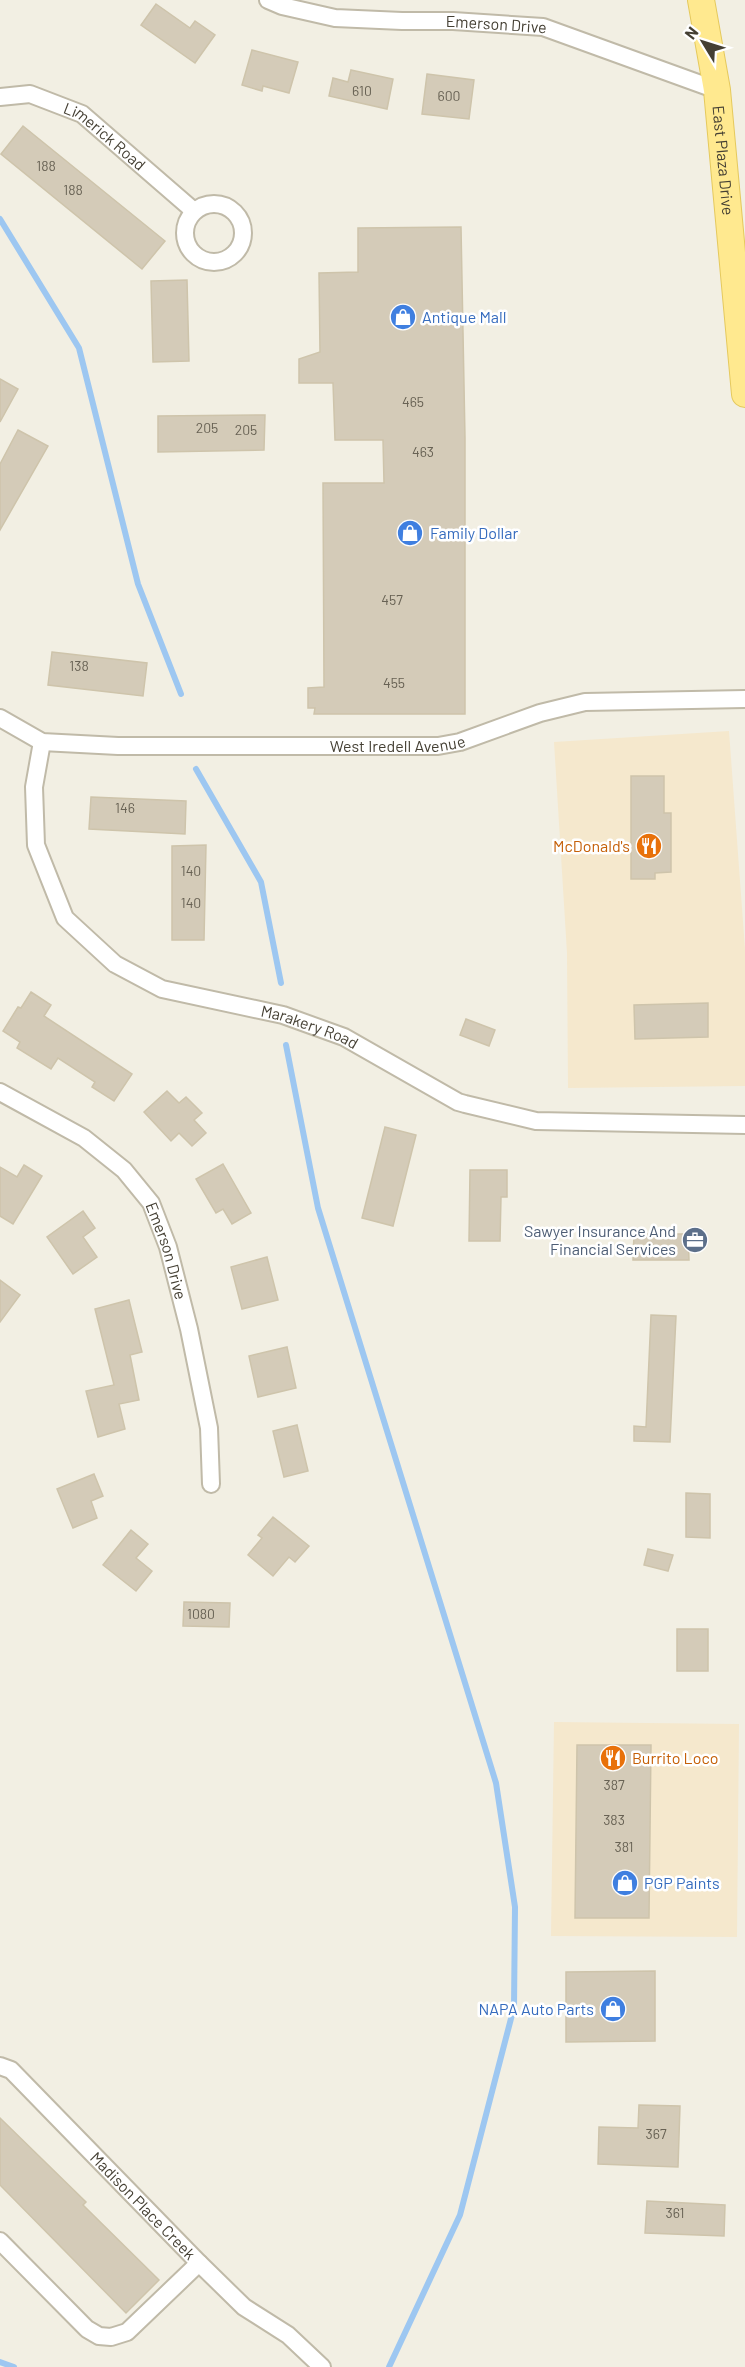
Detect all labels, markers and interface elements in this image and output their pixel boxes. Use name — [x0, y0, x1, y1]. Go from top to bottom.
street label: Emerson Drive — [446, 11, 547, 36]
north arrow — [673, 12, 733, 72]
text: N — [680, 22, 702, 42]
house number: 610 — [352, 82, 372, 99]
house number: 600 — [437, 87, 461, 104]
street label: Limerick Road — [61, 98, 150, 174]
street label: East Plaza Drive — [709, 105, 738, 216]
house number: 188 — [36, 157, 56, 174]
house number: 188 — [63, 181, 83, 198]
shop icon: Antique Mall — [388, 302, 418, 332]
place label: Antique Mall — [422, 307, 506, 326]
house number: 465 — [402, 393, 424, 410]
house number: 205 — [196, 419, 218, 436]
house number: 205 — [235, 421, 257, 438]
house number: 463 — [412, 443, 434, 460]
shop icon: Family Dollar — [395, 518, 425, 548]
place label: Family Dollar — [430, 523, 518, 542]
house number: 457 — [381, 591, 403, 608]
house number: 138 — [69, 657, 89, 674]
house number: 455 — [383, 674, 405, 691]
street label: West Iredell Avenue — [330, 731, 468, 755]
house number: 146 — [115, 799, 135, 816]
restaurant icon: McDonald's — [634, 831, 664, 861]
place label: McDonald's — [553, 836, 630, 855]
house number: 140 — [181, 862, 201, 879]
house number: 140 — [181, 894, 201, 911]
street label: Marakery Road — [259, 1001, 362, 1052]
street label: Emerson Drive — [143, 1199, 191, 1301]
place label: Sawyer Insurance And Financial Services — [524, 1221, 676, 1258]
office icon: Sawyer Insurance And Financial Services — [680, 1225, 710, 1255]
house number: 1080 — [187, 1605, 215, 1622]
restaurant icon: Burrito Loco — [598, 1743, 628, 1773]
place label: Burrito Loco — [632, 1748, 718, 1767]
house number: 387 — [603, 1776, 625, 1793]
house number: 383 — [603, 1811, 625, 1828]
house number: 381 — [614, 1838, 634, 1855]
shop icon: PGP Paints — [610, 1868, 640, 1898]
place label: PGP Paints — [644, 1873, 720, 1892]
shop icon: NAPA Auto Parts — [598, 1994, 628, 2024]
place label: NAPA Auto Parts — [478, 1999, 594, 2018]
house number: 367 — [645, 2125, 667, 2142]
street label: Madison Place Creek — [87, 2148, 200, 2263]
house number: 361 — [665, 2204, 685, 2221]

